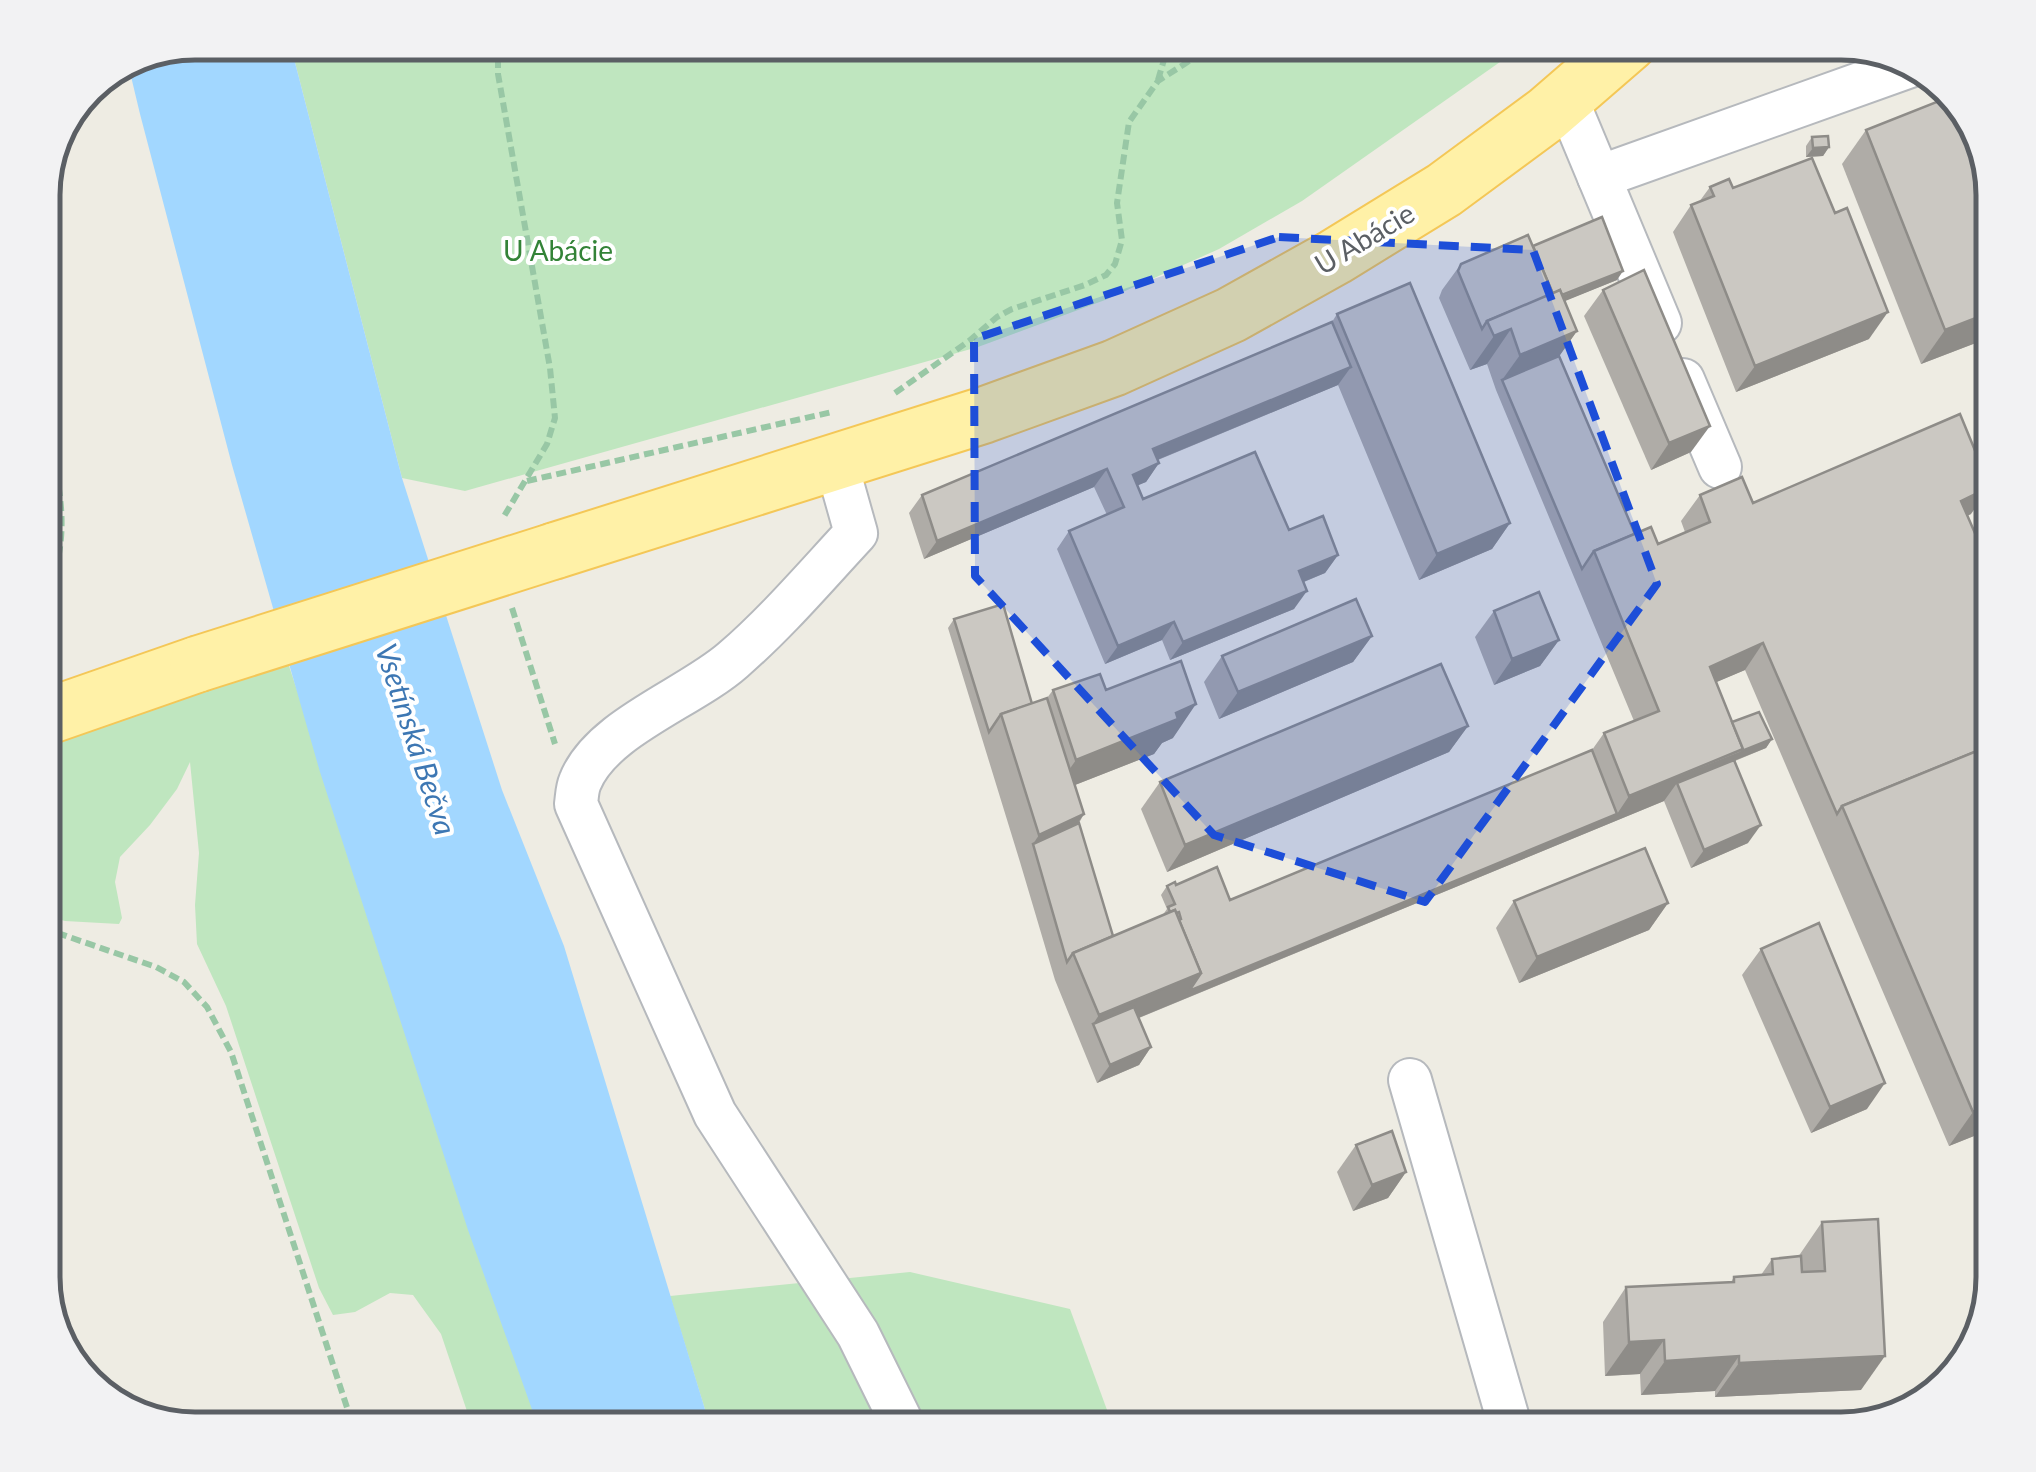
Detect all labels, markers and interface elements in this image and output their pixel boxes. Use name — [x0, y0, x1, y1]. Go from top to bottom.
street label: U Abácie — [1308, 195, 1420, 281]
park label: U Abácie — [503, 233, 613, 267]
water label: Vsetínská Bečva — [369, 639, 465, 839]

